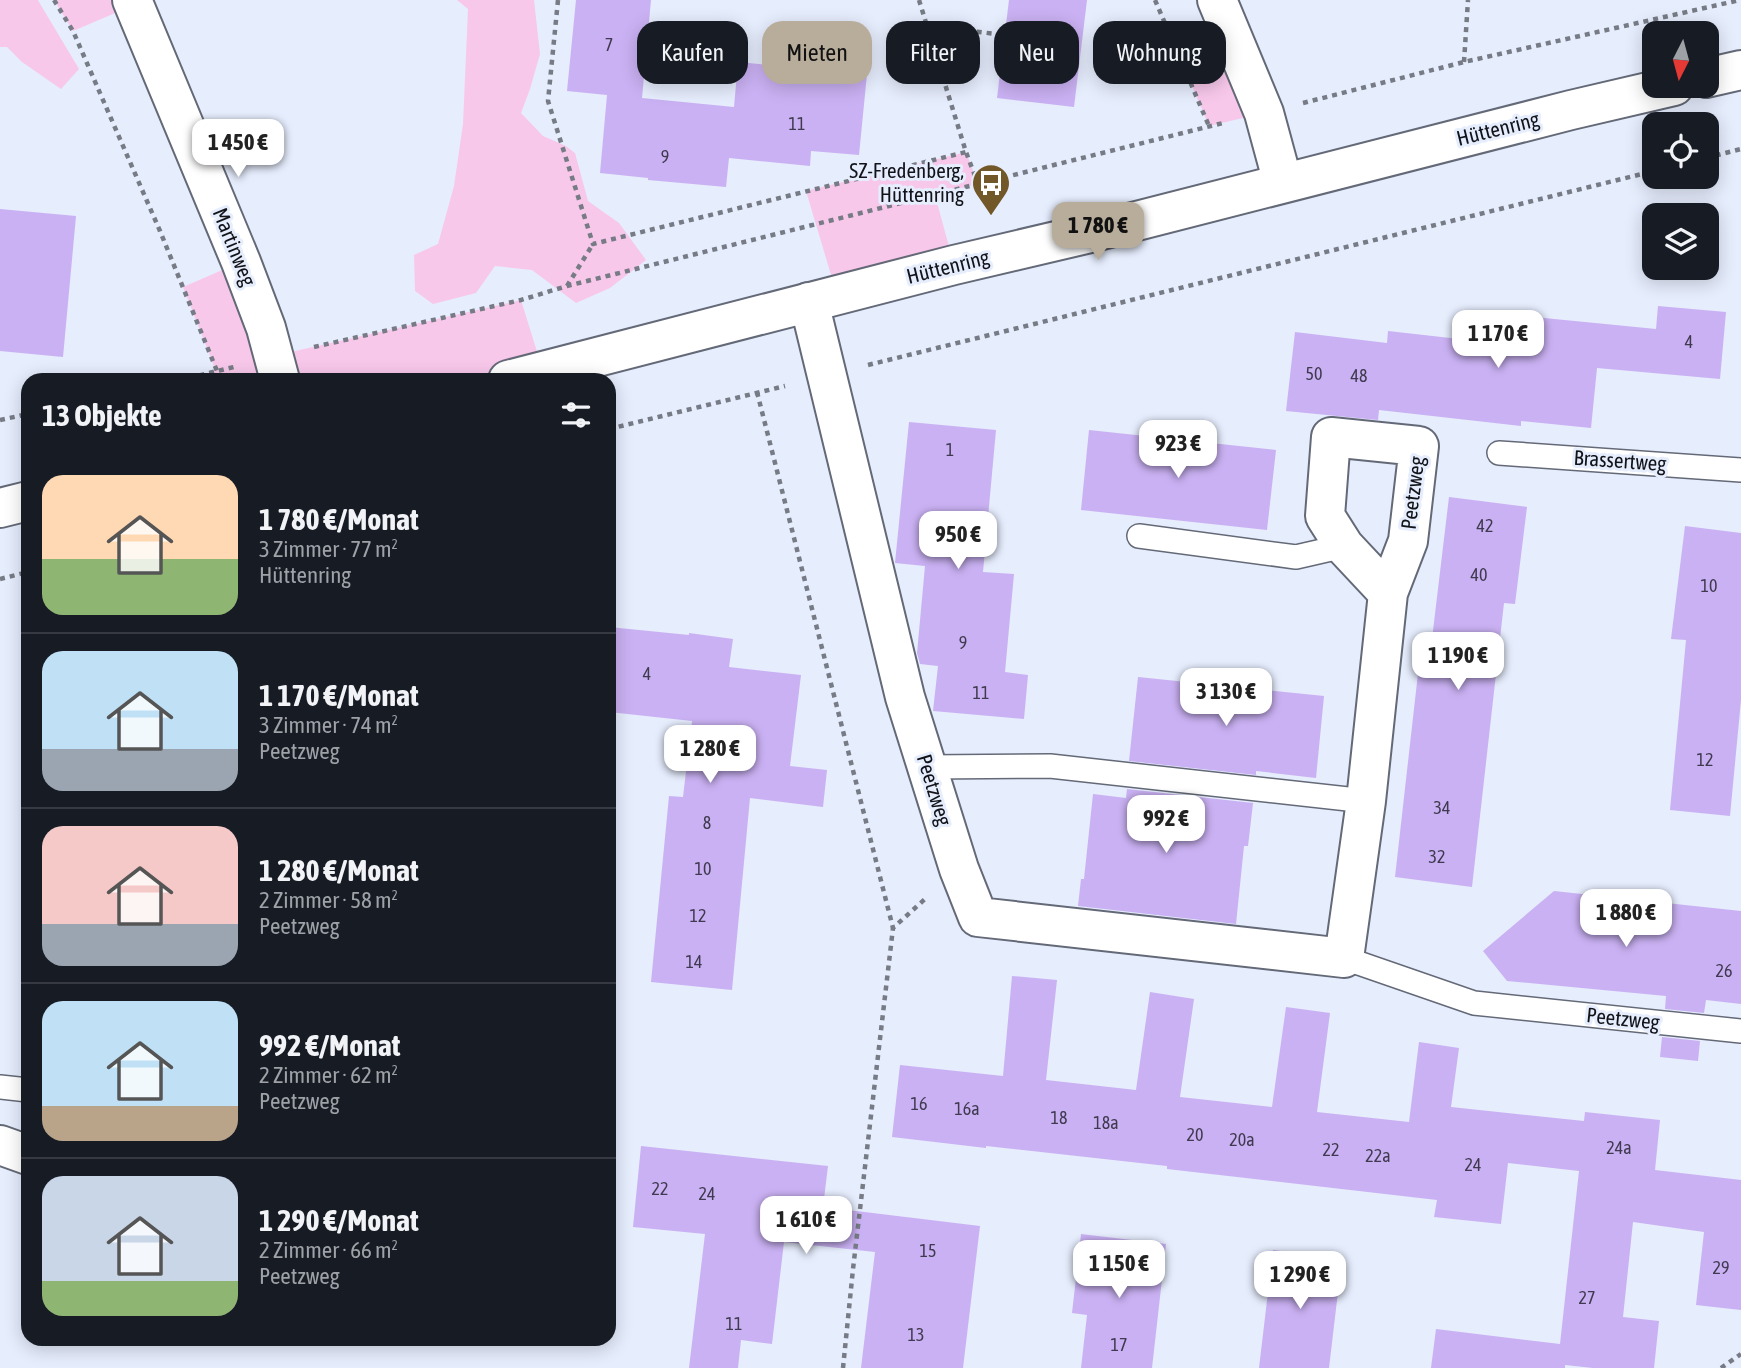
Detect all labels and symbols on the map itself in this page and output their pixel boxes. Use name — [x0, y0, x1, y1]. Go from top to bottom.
north arrow — [1642, 21, 1718, 98]
house number: 7 — [605, 34, 613, 55]
street label: Hüttenring — [1454, 106, 1542, 150]
house number: 11 — [789, 113, 805, 134]
pin: 1 450 € — [173, 120, 303, 179]
house number: 9 — [661, 146, 669, 167]
place label: SZ-Fredenberg, Hüttenring — [849, 158, 964, 206]
bus stop icon: SZ-Fredenberg, Hüttenring — [970, 162, 1012, 217]
pin: 1 780 € — [1033, 202, 1163, 262]
street label: Martinweg — [208, 204, 261, 289]
street label: Hüttenring — [904, 244, 992, 288]
pin: 1 170 € — [1433, 310, 1563, 370]
house number: 4 — [1685, 331, 1693, 352]
house number: 50 — [1306, 363, 1322, 384]
house number: 48 — [1351, 365, 1367, 386]
pin: 923 € — [1129, 420, 1227, 480]
house number: 1 — [946, 439, 954, 460]
street label: Brassertweg — [1573, 445, 1667, 475]
street label: Peetzweg — [1396, 455, 1428, 531]
pin: 950 € — [909, 512, 1007, 571]
house number: 42 — [1477, 515, 1493, 536]
house number: 40 — [1471, 564, 1487, 585]
house number: 10 — [1701, 575, 1717, 596]
house number: 9 — [959, 632, 967, 653]
pin: 1 190 € — [1393, 632, 1523, 692]
house number: 4 — [643, 663, 651, 684]
pin: 3 130 € — [1161, 668, 1291, 728]
house number: 11 — [973, 682, 989, 703]
pin: 1 280 € — [645, 726, 775, 785]
house number: 12 — [1697, 749, 1713, 770]
street label: Peetzweg — [913, 751, 957, 828]
pin: 992 € — [1117, 796, 1215, 855]
house number: 34 — [1434, 797, 1450, 818]
house number: 8 — [703, 812, 711, 833]
house number: 32 — [1429, 846, 1445, 867]
house number: 10 — [695, 858, 711, 879]
pin: 1 880 € — [1561, 890, 1691, 949]
house number: 12 — [690, 905, 706, 926]
house number: 14 — [686, 951, 702, 972]
house number: 26 — [1716, 960, 1732, 981]
street label: Peetzweg — [1585, 1002, 1661, 1034]
house number: 16 — [911, 1093, 927, 1114]
house number: 16a — [954, 1098, 980, 1119]
house number: 18 — [1051, 1107, 1067, 1128]
house number: 18a — [1093, 1112, 1119, 1133]
house number: 20 — [1187, 1124, 1203, 1145]
house number: 20a — [1229, 1129, 1255, 1150]
house number: 24a — [1606, 1137, 1632, 1158]
house number: 22 — [1323, 1139, 1339, 1160]
house number: 22a — [1365, 1145, 1391, 1166]
house number: 24 — [1465, 1154, 1481, 1175]
house number: 22 — [652, 1178, 668, 1199]
house number: 24 — [699, 1183, 715, 1204]
pin: 1 610 € — [741, 1196, 871, 1256]
house number: 15 — [920, 1240, 936, 1261]
pin: 1 150 € — [1054, 1240, 1184, 1300]
pin: 1 290 € — [1235, 1252, 1365, 1311]
house number: 29 — [1713, 1257, 1729, 1278]
house number: 27 — [1579, 1287, 1595, 1308]
house number: 11 — [726, 1313, 742, 1334]
house number: 13 — [908, 1324, 924, 1345]
house number: 17 — [1111, 1334, 1127, 1355]

